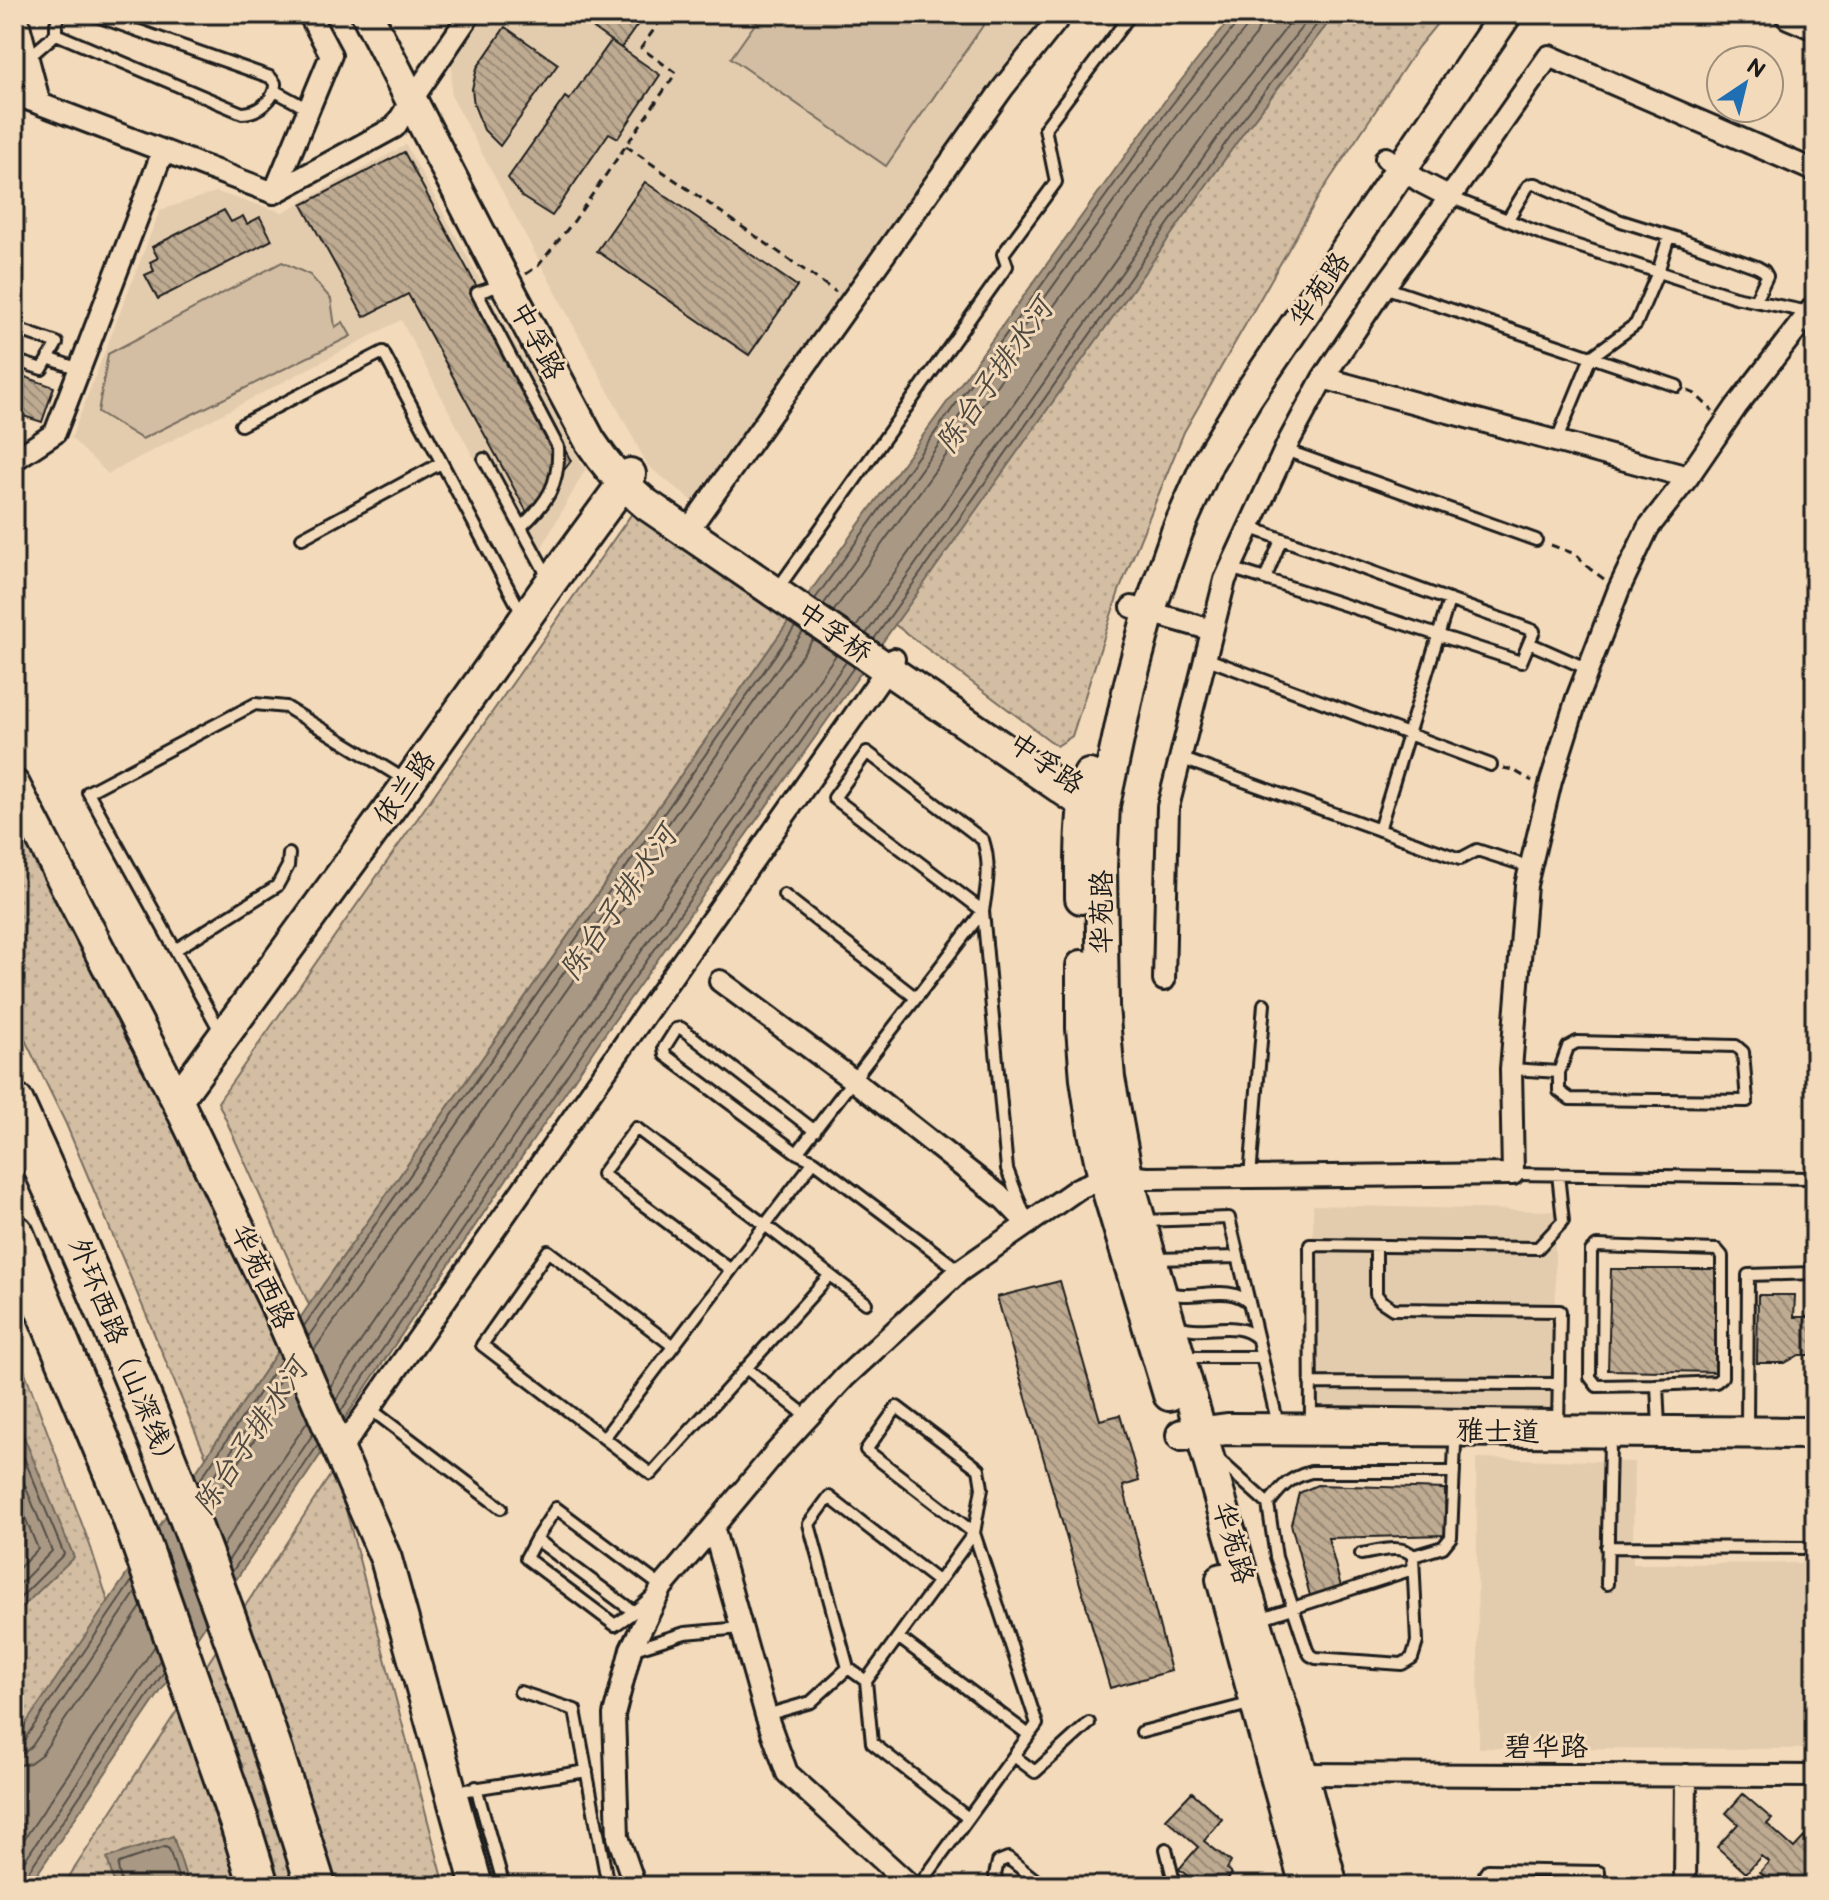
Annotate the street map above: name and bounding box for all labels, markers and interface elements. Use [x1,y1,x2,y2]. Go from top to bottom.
north arrow [1705,44,1785,124]
text: N [1741,53,1770,85]
street label: 华苑路 [1283,246,1357,334]
water label: 陈台子排水河 [929,288,1064,460]
street label: 中孚路 [503,296,571,386]
street label: 中孚桥 [790,595,878,671]
street label: 中孚路 [1002,726,1090,802]
street label: 依兰路 [367,744,443,832]
water label: 陈台子排水河 [553,815,688,987]
street label: 华苑路 [1086,870,1119,954]
street label: 华苑西路 [223,1219,301,1335]
street label: 外环西路（山深线） [61,1233,187,1479]
water label: 陈台子排水河 [186,1348,319,1522]
street label: 雅士道 [1456,1415,1540,1449]
street label: 华苑路 [1206,1498,1260,1588]
street label: 碧华路 [1504,1731,1588,1764]

